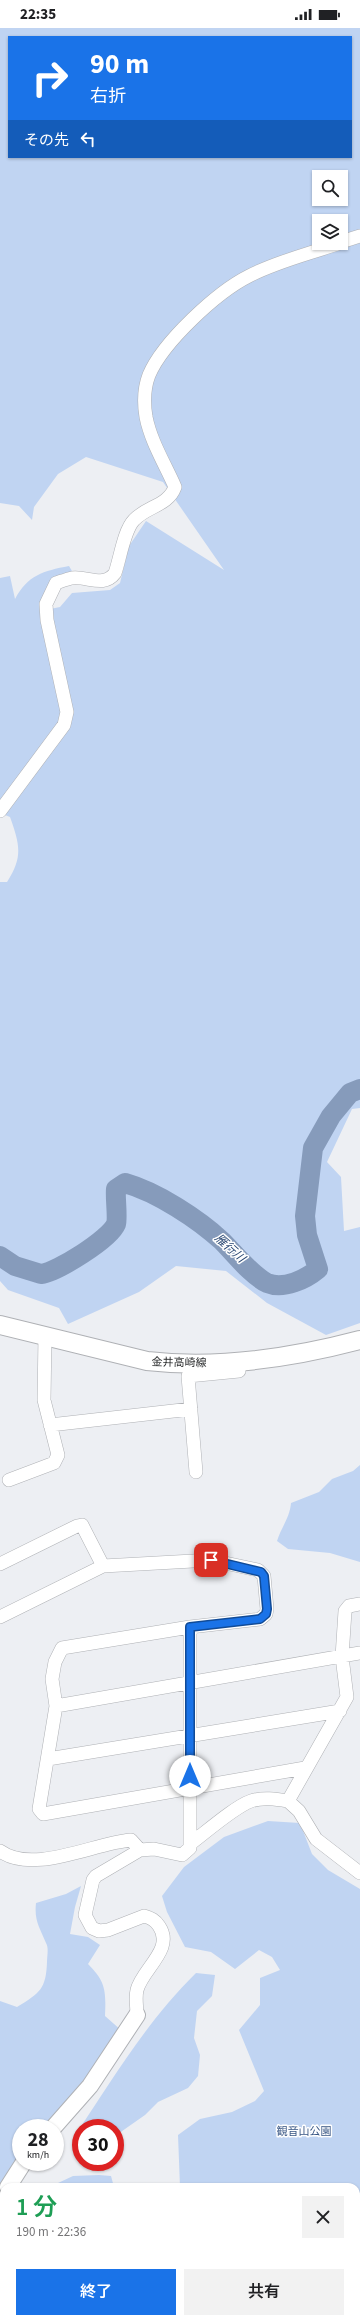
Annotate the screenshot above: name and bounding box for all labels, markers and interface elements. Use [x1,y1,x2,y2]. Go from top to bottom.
text: 22:35 [20,4,56,25]
text: 90 m [90,44,149,84]
icon: right [24,52,76,104]
text: 右折 [90,84,126,109]
icon: left [77,128,99,150]
text: その先 [24,130,69,151]
map controls [312,170,348,250]
button: search [312,170,348,206]
button: layers [312,214,348,250]
water label: 雁行川 [211,1230,250,1268]
street label: 金井高崎線 [151,1355,207,1370]
pin [194,1543,228,1577]
icon: arrive [200,1549,222,1571]
position arrow [169,1755,211,1797]
speed limit sign: 30 [72,2119,124,2171]
park label: 観音山公園 [277,2124,332,2139]
text: 28 [27,2126,49,2154]
text: km/h [27,2148,49,2162]
text: 1 分 [16,2190,57,2225]
button: close [302,2196,344,2238]
text: 190 m · 22:36 [16,2223,86,2241]
button: 終了 [16,2269,176,2315]
button: 共有 [184,2269,344,2315]

